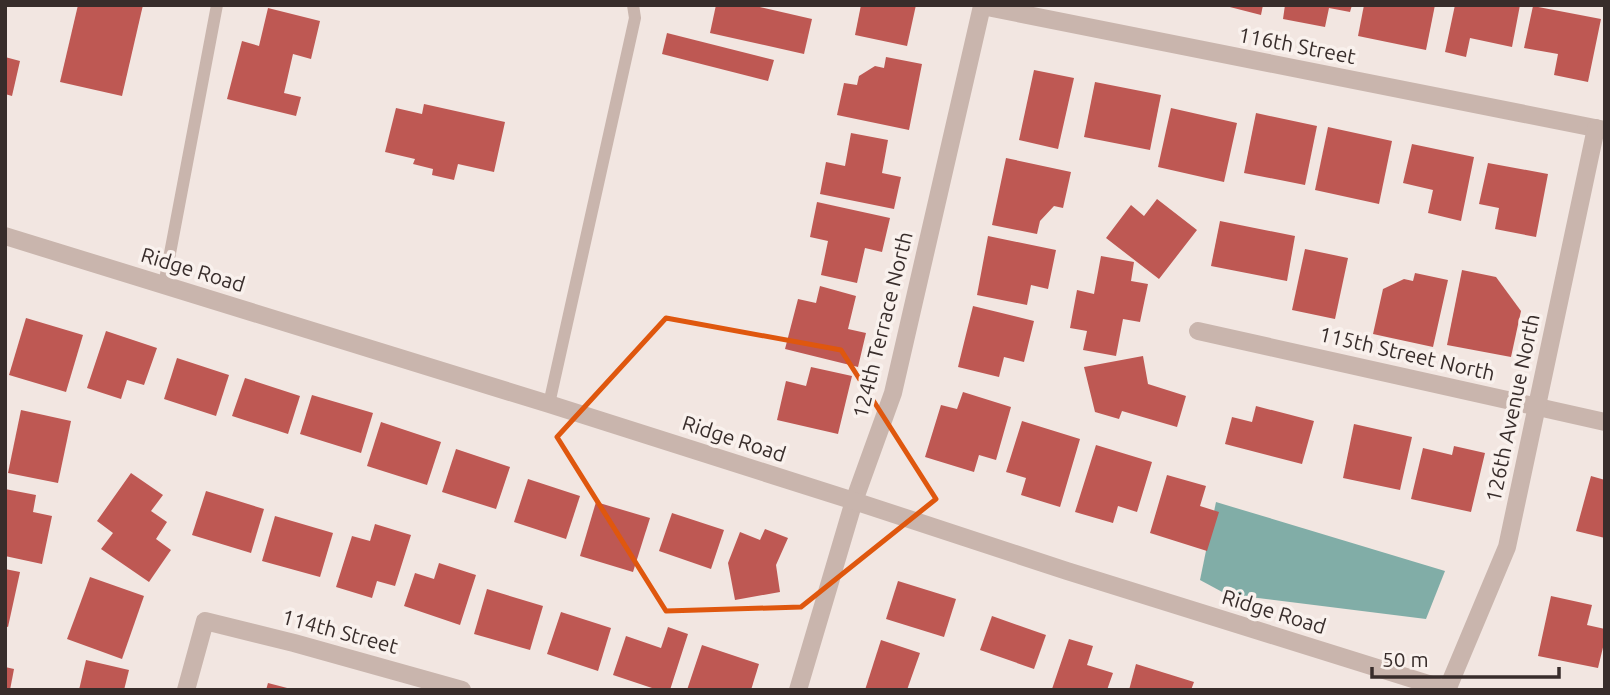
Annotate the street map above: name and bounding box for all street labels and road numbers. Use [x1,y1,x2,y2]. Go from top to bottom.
street label: 116th Street [1236,22,1358,68]
street label: 124th Terrace North [847,229,917,420]
street label: Ridge Road [138,242,248,296]
street label: 126th Avenue North [1480,312,1544,504]
street label: 115th Street North [1317,321,1497,385]
street label: Ridge Road [680,410,789,466]
street label: Ridge Road [1219,584,1329,638]
street label: 114th Street [280,604,401,658]

